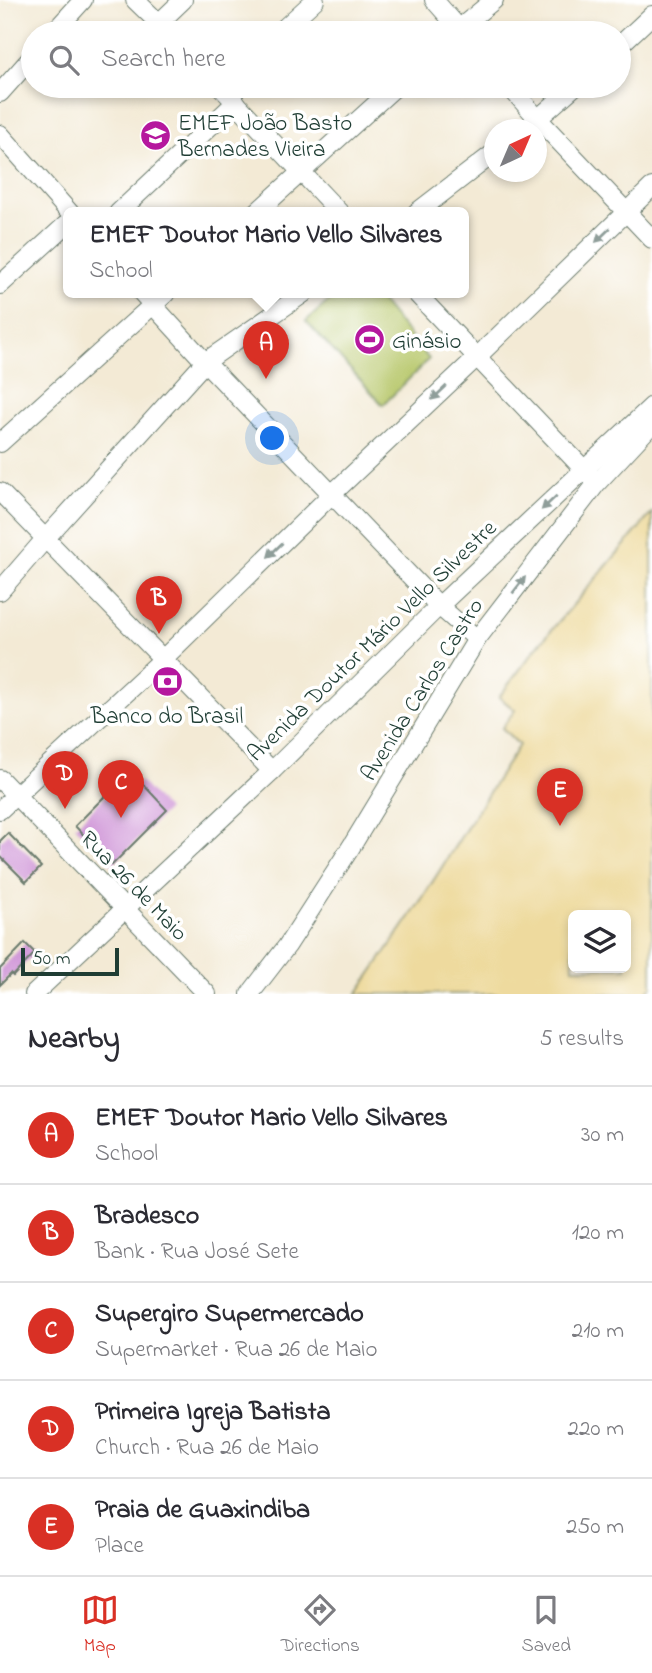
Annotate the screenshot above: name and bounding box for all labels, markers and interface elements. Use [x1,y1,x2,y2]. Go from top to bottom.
search box [21,21,631,98]
icon: search [45,41,83,79]
text: Search here [101,41,226,79]
place label: EMEF João Basto Bernades Vieira [177,108,352,167]
school or university icon: EMEF João Basto Bernades Vieira [138,118,172,152]
north arrow [484,119,547,182]
popup [63,207,469,298]
text: EMEF Doutor Mario Vello Silvares [90,217,442,255]
one-way arrow [595,226,612,242]
text: School [90,255,153,288]
pin: A [243,321,289,379]
sports icon: Ginásio [352,323,386,357]
place label: Ginásio [392,326,461,359]
one-way arrow [431,384,448,400]
your location [255,421,289,455]
one-way arrow [540,495,558,511]
street label: Avenida Doutor Mário Vello Silvestre [241,513,505,770]
one-way arrow [267,541,284,557]
pin: B [136,576,182,634]
one-way arrow [511,576,525,594]
street label: Avenida Carlos Castro [354,593,493,788]
bank icon: Banco do Brasil [150,664,184,698]
place label: Banco do Brasil [90,701,243,734]
pin: D [42,751,88,809]
pin: C [98,760,144,818]
pin: E [537,768,583,826]
street label: Rua 26 de Maio [72,824,195,950]
map controls [568,910,631,973]
button: layers [568,910,631,973]
scale bar [21,945,119,977]
text: 50 m [32,946,71,973]
text: Nearby [28,1018,120,1062]
text: 5 results [540,1023,624,1056]
text: EMEF Doutor Mario Vello Silvares [95,1100,448,1138]
text: A [44,1119,58,1152]
text: 30 m [581,1119,624,1152]
text: School [95,1138,158,1171]
text: Bradesco [95,1198,199,1236]
text: B [43,1217,59,1250]
text: 120 m [572,1217,624,1250]
text: Bank · Rua José Sete [95,1236,299,1269]
text: Supergiro Supermercado [95,1296,364,1334]
text: C [45,1315,57,1348]
text: 210 m [572,1315,624,1348]
text: Supermarket · Rua 26 de Maio [95,1334,377,1367]
text: Primeira Igreja Batista [95,1394,331,1432]
text: D [43,1413,59,1446]
text: 220 m [568,1413,624,1446]
text: Church · Rua 26 de Maio [95,1432,319,1465]
text: Praia de Guaxindiba [95,1492,310,1530]
text: E [44,1511,58,1544]
text: 250 m [566,1511,624,1544]
text: Place [95,1530,144,1563]
tab: Map [81,1591,119,1660]
tab: Directions [281,1591,360,1660]
tab: Saved [522,1591,571,1660]

